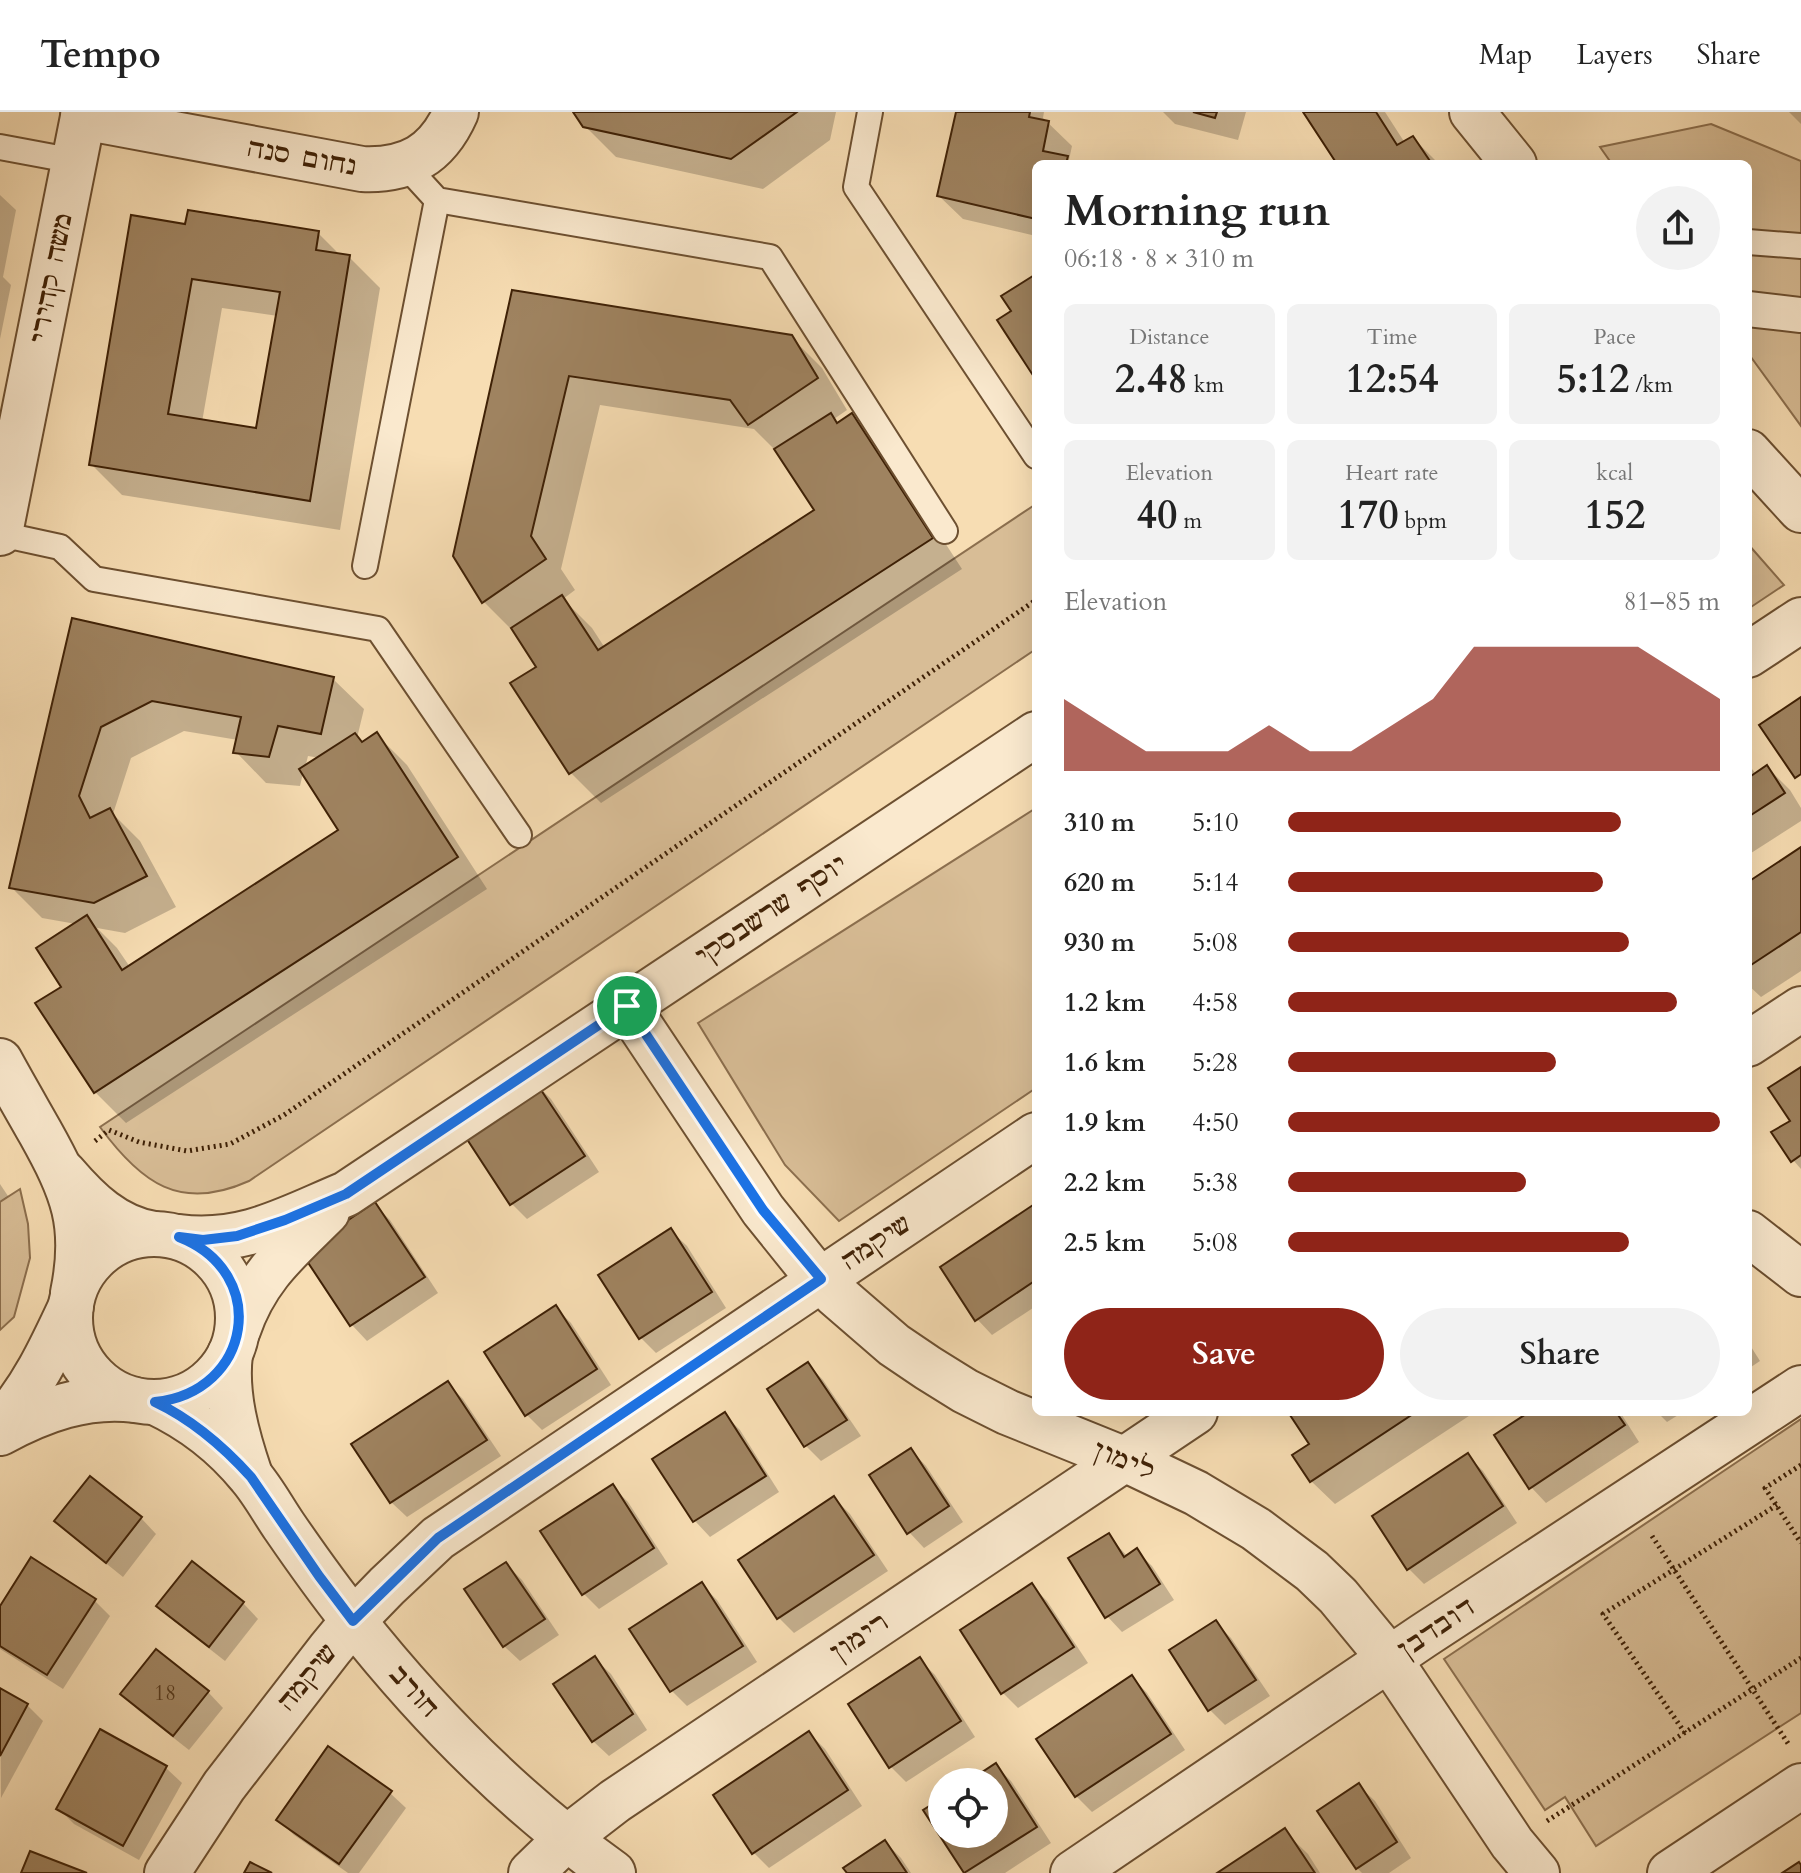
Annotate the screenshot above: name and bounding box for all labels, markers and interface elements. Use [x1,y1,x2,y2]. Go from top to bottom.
text: Tempo [40,29,161,81]
text: Map [1479,36,1532,74]
text: Layers [1576,36,1653,74]
text: Share [1697,36,1761,74]
street label: נחום סנה [245,130,359,184]
text: Morning run [1064,181,1330,241]
button: share [1636,186,1720,270]
street label: משה קהירי [21,210,81,346]
text: 06:18 · 8 × 310 m [1064,241,1254,276]
text: Distance [1129,322,1210,352]
text: Time [1367,322,1417,352]
text: Pace [1593,322,1636,352]
text: 2.48 [1115,352,1188,407]
text: 12:54 [1345,352,1439,407]
text: 5:12 [1556,352,1629,407]
text: km [1188,370,1224,400]
text: /km [1629,370,1673,400]
text: Elevation [1126,458,1213,488]
text: Heart rate [1345,458,1439,488]
text: kcal [1596,458,1633,488]
text: 40 [1137,488,1178,543]
text: 170 [1337,488,1399,543]
text: 152 [1584,488,1645,543]
text: m [1178,506,1202,536]
text: bpm [1399,506,1447,536]
text: Elevation [1064,584,1167,619]
text: 81–85 m [1623,584,1720,619]
text: 310 m [1064,805,1135,840]
text: 5:10 [1192,805,1239,840]
street label: יוסף שרשבסקי [688,846,854,974]
text: 620 m [1064,865,1135,900]
text: 5:14 [1192,865,1239,900]
text: 930 m [1064,925,1135,960]
text: 5:08 [1192,925,1239,960]
pin [593,972,661,1040]
icon: arrive [605,984,649,1028]
text: 1.2 km [1064,985,1145,1020]
text: 4:58 [1192,985,1239,1020]
text: 1.6 km [1064,1045,1145,1080]
text: 5:28 [1192,1045,1239,1080]
text: 1.9 km [1064,1105,1145,1140]
text: 4:50 [1192,1105,1239,1140]
text: 2.2 km [1064,1165,1145,1200]
text: 5:38 [1192,1165,1239,1200]
street label: שיקמה [835,1206,917,1278]
text: 2.5 km [1064,1225,1145,1260]
text: 5:08 [1192,1225,1239,1260]
button: Save [1064,1308,1384,1400]
button: Share [1400,1308,1720,1400]
street label: לימון [1088,1432,1160,1488]
street label: דובדבן [1390,1589,1482,1667]
street label: רימון [823,1605,895,1669]
street label: שיקמה [269,1636,345,1718]
street label: חורב [381,1657,447,1725]
house number: 18 [154,1678,176,1708]
map controls [928,1768,1008,1848]
button: locate [928,1768,1008,1848]

